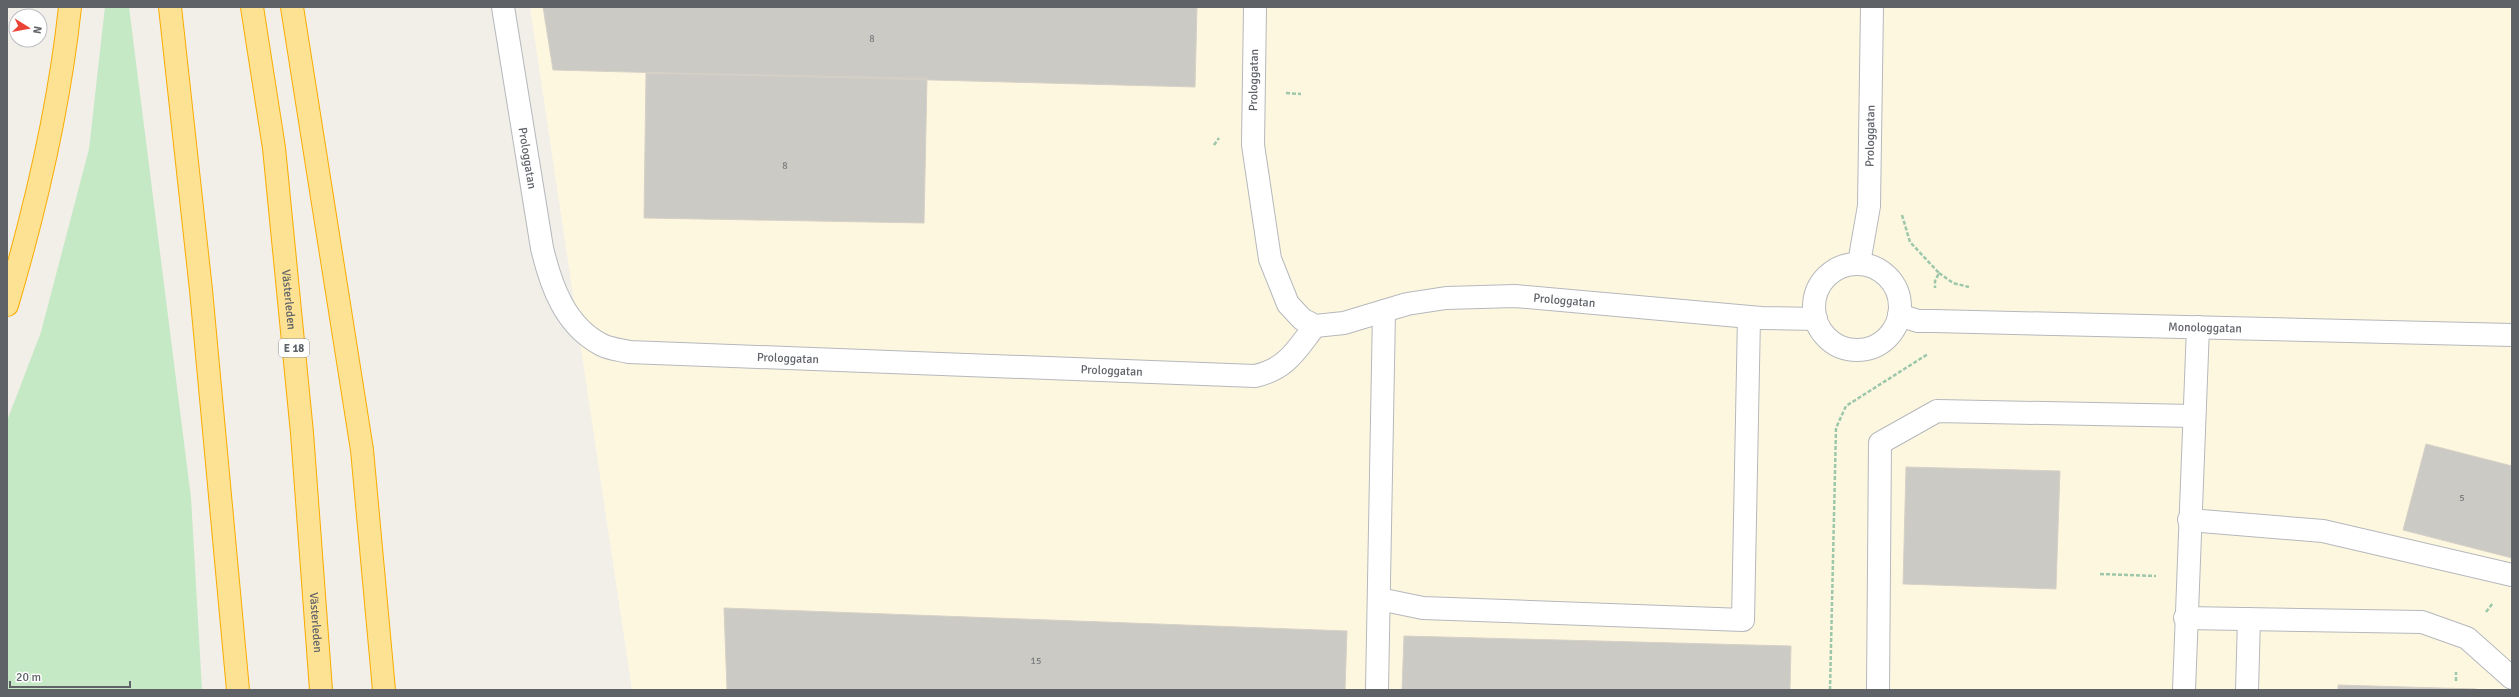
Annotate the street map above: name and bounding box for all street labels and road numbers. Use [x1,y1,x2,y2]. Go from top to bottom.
street label: Prologgatan [1246,49,1262,111]
street label: Prologgatan [1862,105,1878,167]
street label: Prologgatan [515,126,540,190]
street label: Västerleden [278,269,299,330]
street label: Prologgatan [1533,290,1596,311]
street label: Monologgatan [2168,319,2242,336]
road number: E 18 [279,339,309,357]
street label: Prologgatan [757,349,819,367]
street label: Prologgatan [1080,362,1143,379]
street label: Västerleden [306,592,326,653]

